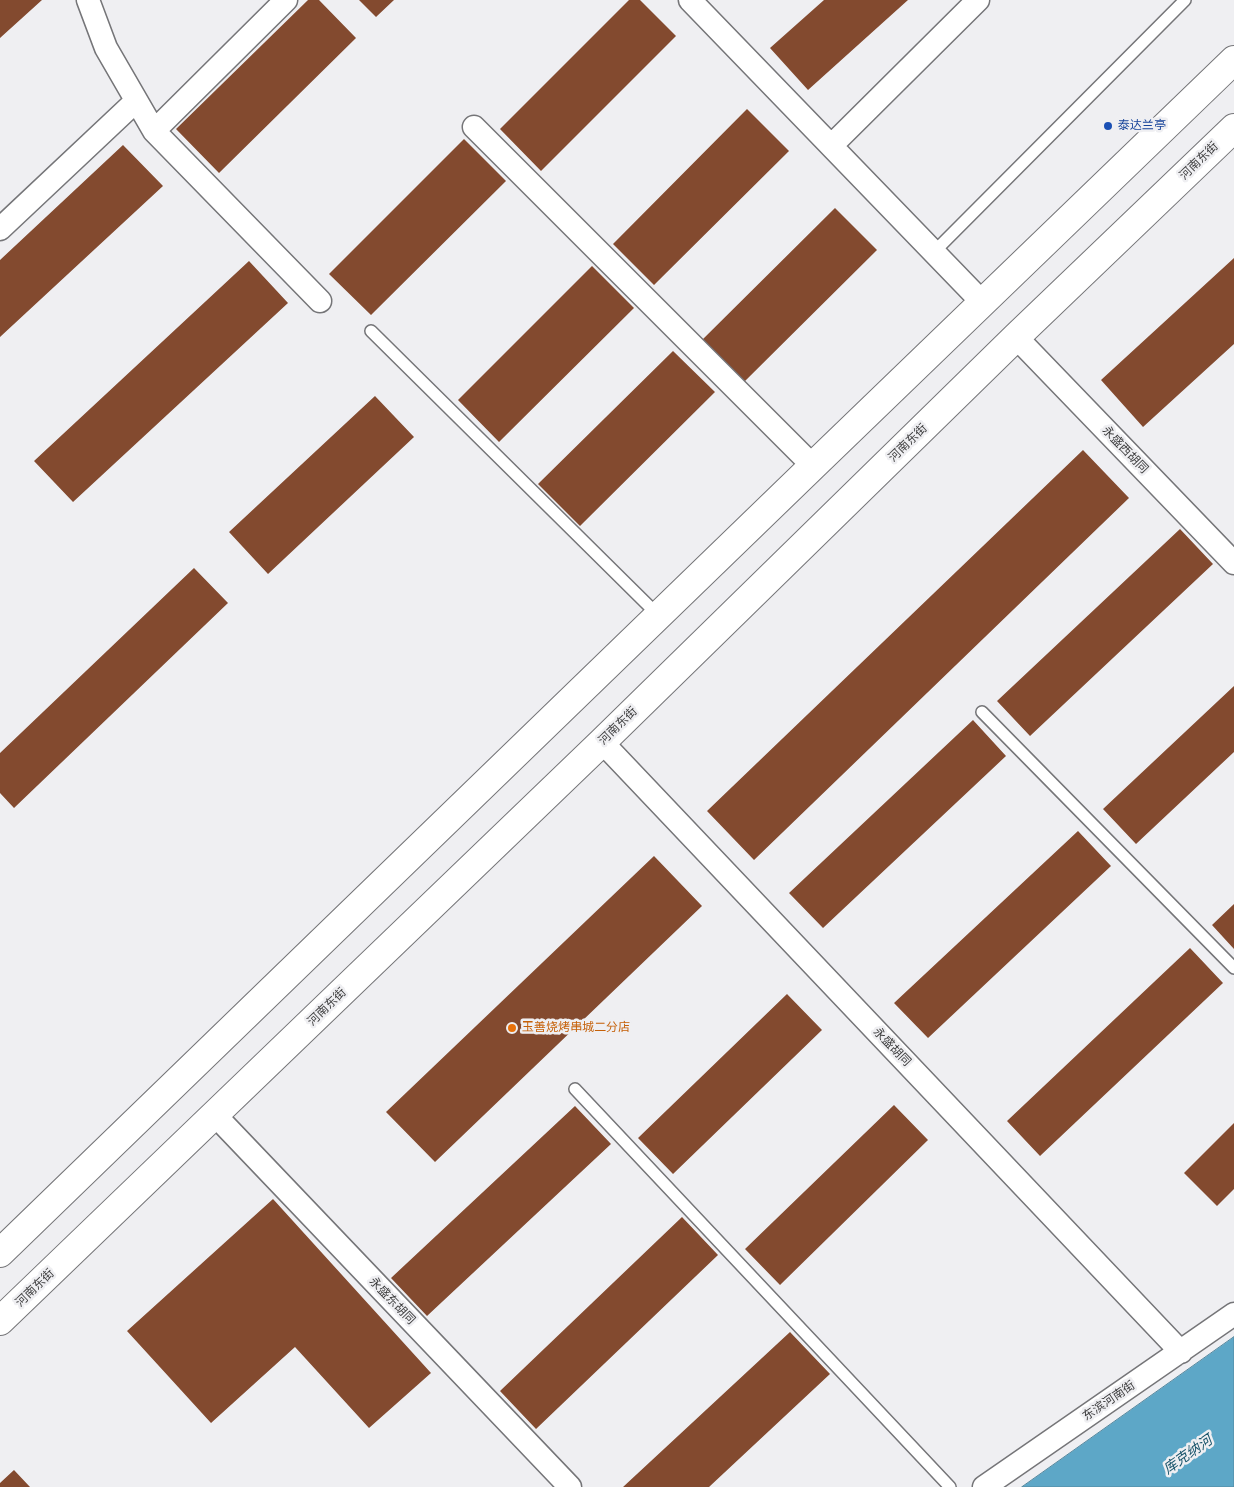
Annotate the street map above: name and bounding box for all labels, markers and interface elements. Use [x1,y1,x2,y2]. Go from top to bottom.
place label: 泰达兰亭 [1118,119,1166,133]
marker: 泰达兰亭 [1102,120,1114,132]
street label: 河南东街 [1177,139,1221,183]
street label: 河南东街 [886,421,930,465]
street label: 永盛西胡同 [1099,423,1151,477]
street label: 河南东街 [596,704,640,748]
street label: 河南东街 [305,985,349,1029]
place label: 玉善烧烤串城二分店 [522,1021,630,1035]
marker: 玉善烧烤串城二分店 [506,1022,518,1034]
street label: 永盛胡同 [870,1025,914,1069]
street label: 河南东街 [13,1266,57,1310]
street label: 永盛东胡同 [366,1274,418,1328]
street label: 东滨河南街 [1080,1378,1138,1424]
water label: 库克纳河 [1160,1432,1216,1478]

